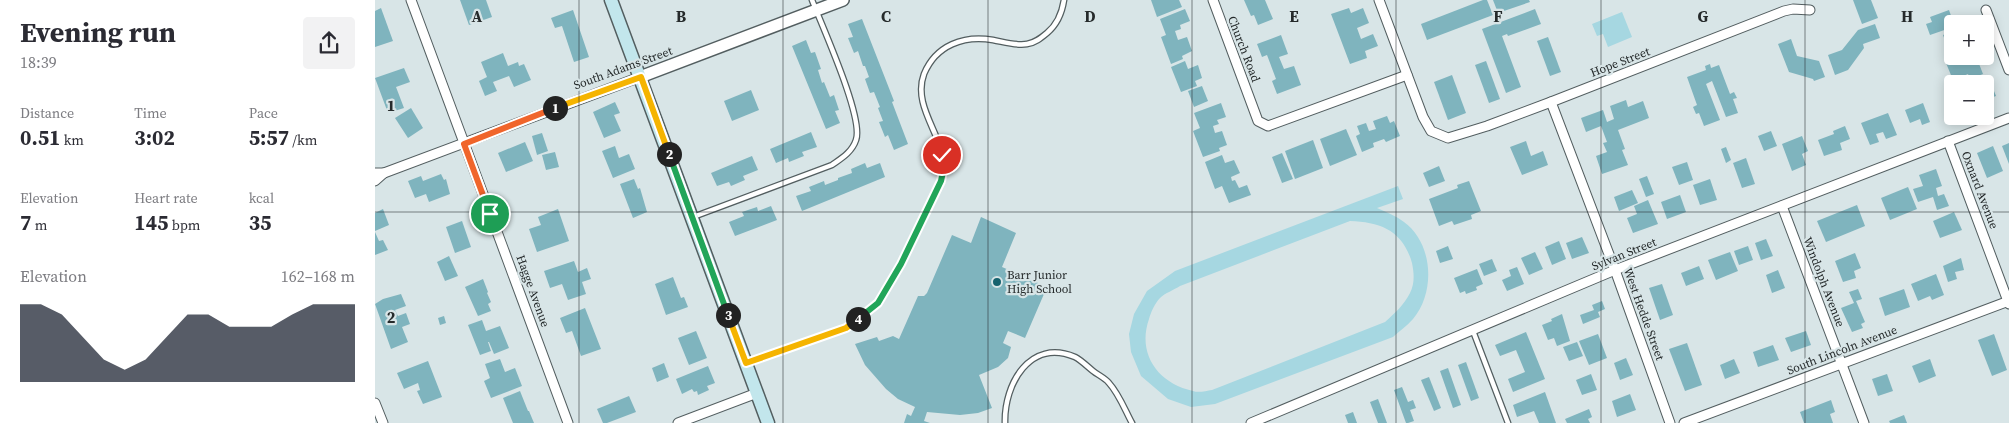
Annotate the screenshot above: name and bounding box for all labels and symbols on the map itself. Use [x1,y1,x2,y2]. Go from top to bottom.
text: A [472,5,483,27]
text: B [676,5,687,27]
text: C [881,5,891,27]
text: D [1084,5,1096,27]
text: E [1289,5,1299,27]
text: F [1493,5,1503,27]
text: G [1698,5,1709,27]
text: H [1901,5,1913,27]
street label: Church Road [1224,14,1264,85]
street label: South Adams Street [571,43,675,93]
street label: Hope Street [1588,43,1652,81]
text: 1 [387,94,395,116]
pin: 1 [543,96,567,120]
pin [921,134,963,176]
pin: 2 [657,142,681,166]
street label: Oxnard Avenue [1958,149,2002,231]
pin [469,193,511,235]
street label: Sylvan Street [1589,234,1659,274]
street label: Windolph Avenue [1800,235,1848,329]
street label: Hagge Avenue [513,253,553,329]
street label: West Hedde Street [1620,265,1668,363]
place label: Barr Junior High School [1007,267,1072,297]
marker: Barr Junior High School [991,276,1003,288]
pin: 3 [715,302,741,328]
text: 2 [387,306,396,328]
pin: 4 [845,306,871,332]
street label: South Lincoln Avenue [1785,322,1899,378]

